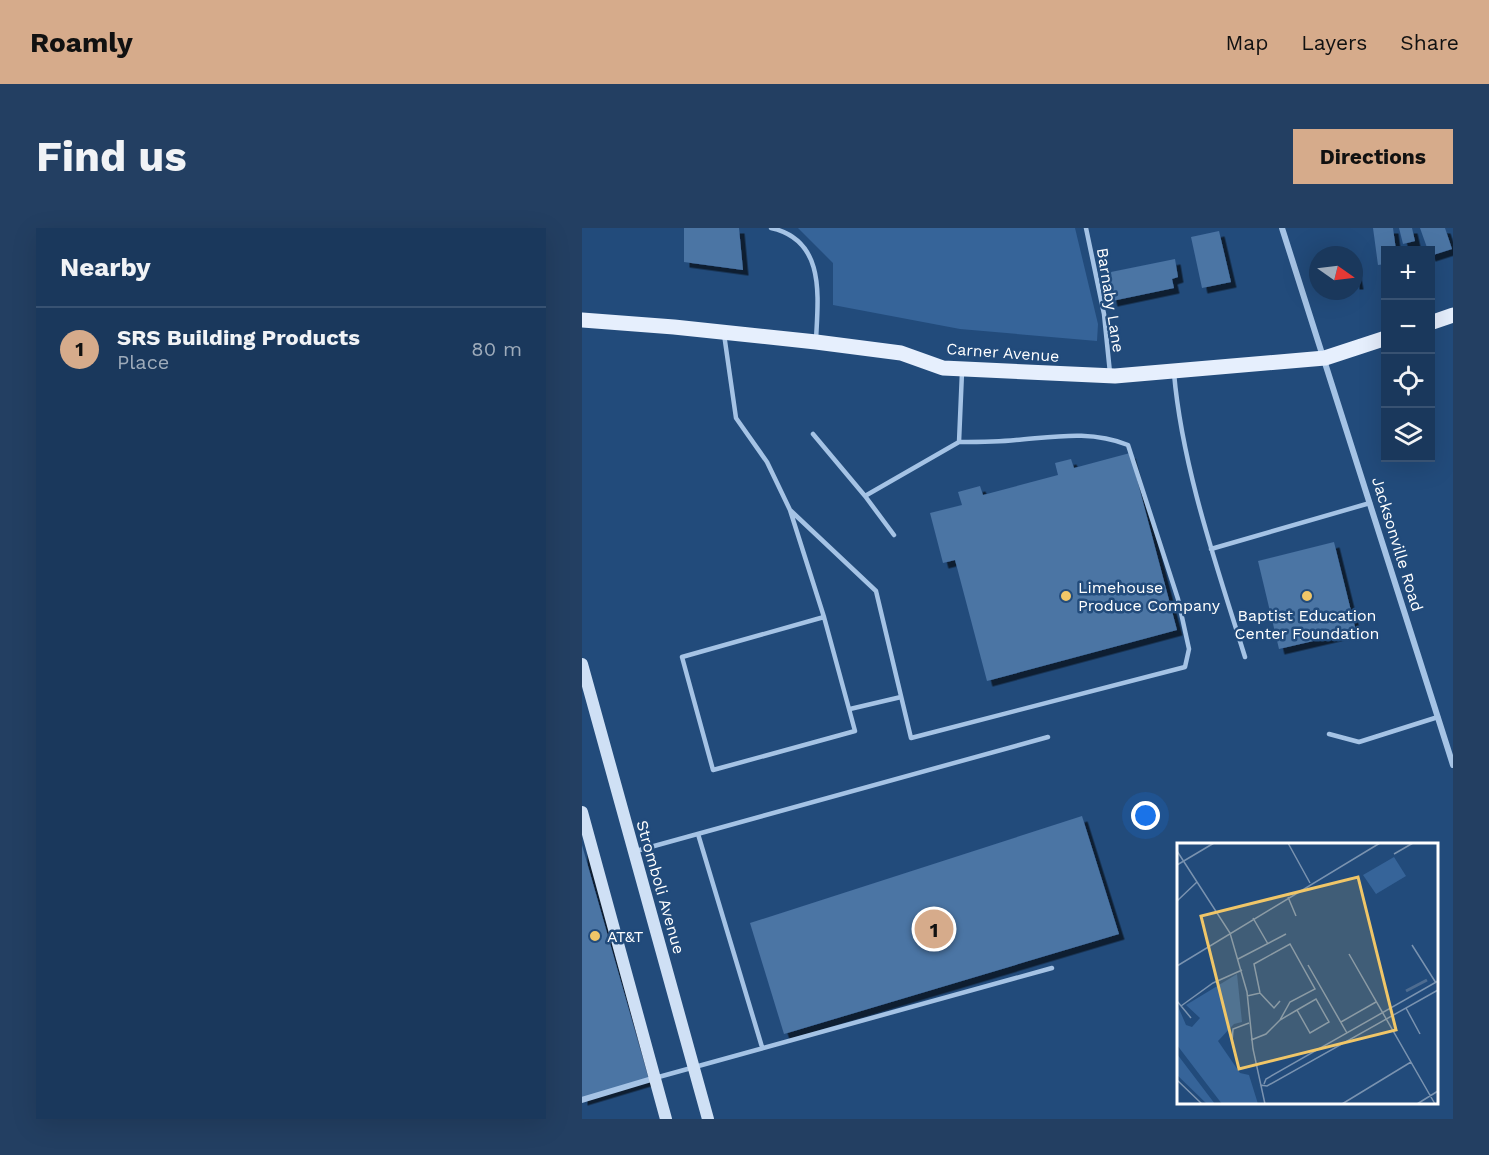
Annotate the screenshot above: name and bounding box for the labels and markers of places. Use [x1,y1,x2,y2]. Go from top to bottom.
place label: Limehouse Produce Company [1078,578,1221,615]
marker: Limehouse Produce Company [1059,589,1073,603]
marker: Baptist Education Center Foundation [1300,589,1314,603]
place label: Baptist Education Center Foundation [1234,606,1380,643]
pin: 1 [914,906,954,952]
place label: AT&T [607,927,644,946]
marker: AT&T [588,929,602,943]

